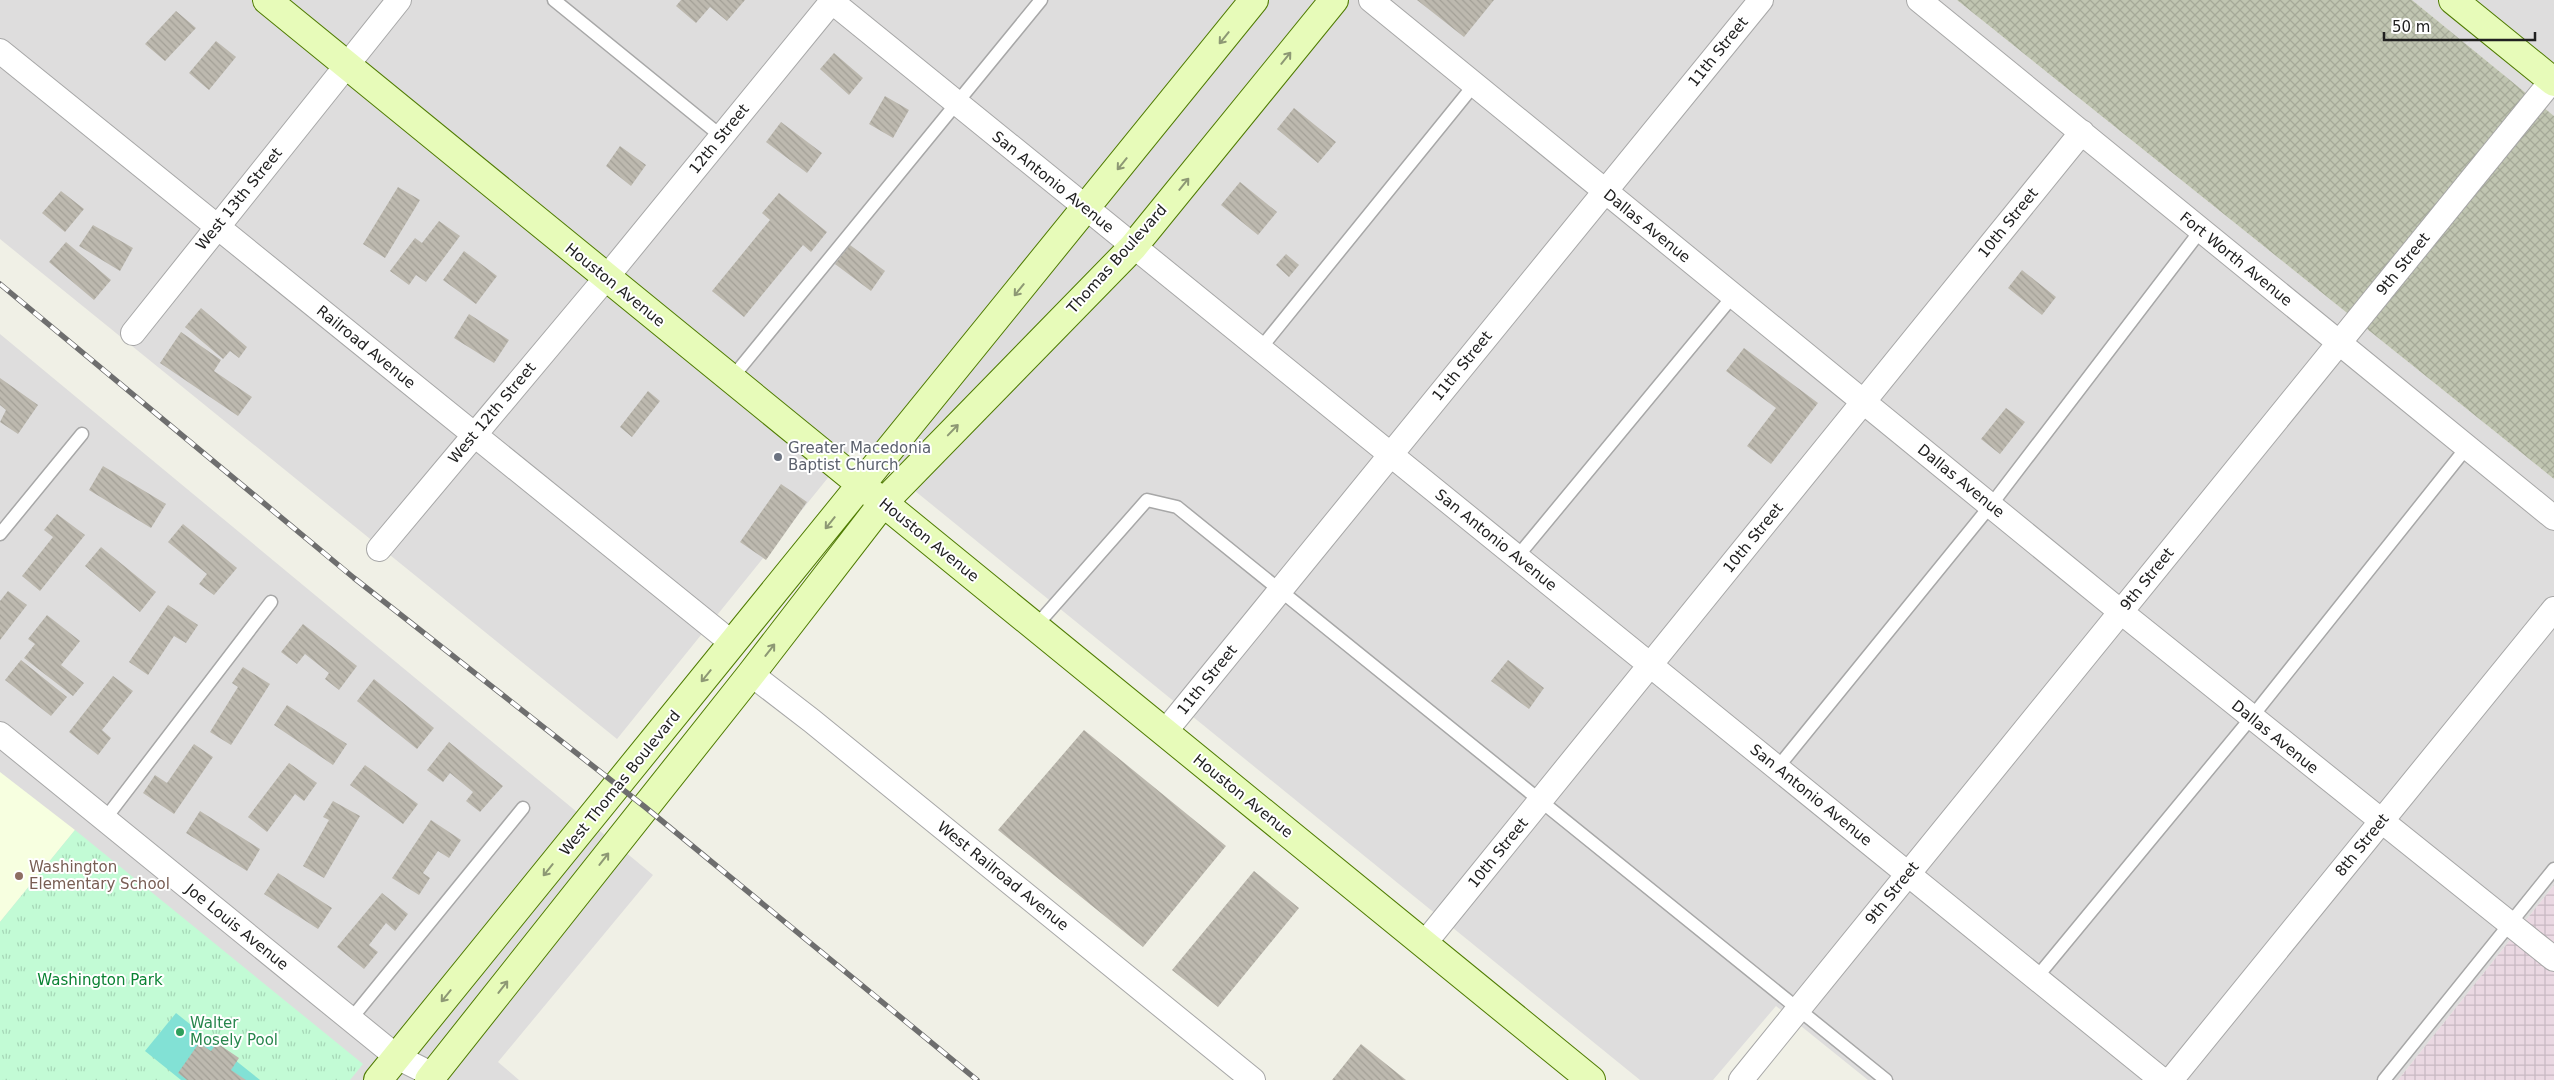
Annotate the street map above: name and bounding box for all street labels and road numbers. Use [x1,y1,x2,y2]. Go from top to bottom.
street label: 11th Street [1684,13,1752,91]
street label: 12th Street [685,100,753,178]
street label: San Antonio Avenue [989,127,1117,237]
street label: West 13th Street [192,144,286,254]
street label: 10th Street [1974,184,2042,262]
street label: Dallas Avenue [1600,185,1694,267]
street label: Thomas Boulevard [1063,201,1171,318]
street label: Fort Worth Avenue [2176,208,2296,310]
street label: 9th Street [2372,229,2434,299]
street label: Houston Avenue [562,239,668,331]
street label: Railroad Avenue [313,302,419,392]
street label: 11th Street [1428,327,1496,405]
street label: West 12th Street [444,359,540,467]
street label: Dallas Avenue [1914,440,2008,522]
street label: San Antonio Avenue [1432,485,1560,595]
street label: Houston Avenue [876,494,982,586]
street label: 10th Street [1719,499,1787,577]
street label: 9th Street [2116,544,2178,614]
street label: 11th Street [1173,641,1241,719]
street label: Dallas Avenue [2228,696,2322,778]
street label: West Thomas Boulevard [556,707,684,859]
street label: San Antonio Avenue [1747,740,1875,850]
street label: Houston Avenue [1190,750,1296,842]
street label: 8th Street [2331,810,2393,880]
street label: 10th Street [1464,814,1532,892]
street label: West Railroad Avenue [934,818,1072,934]
street label: 9th Street [1861,858,1923,928]
street label: Joe Louis Avenue [181,879,292,974]

